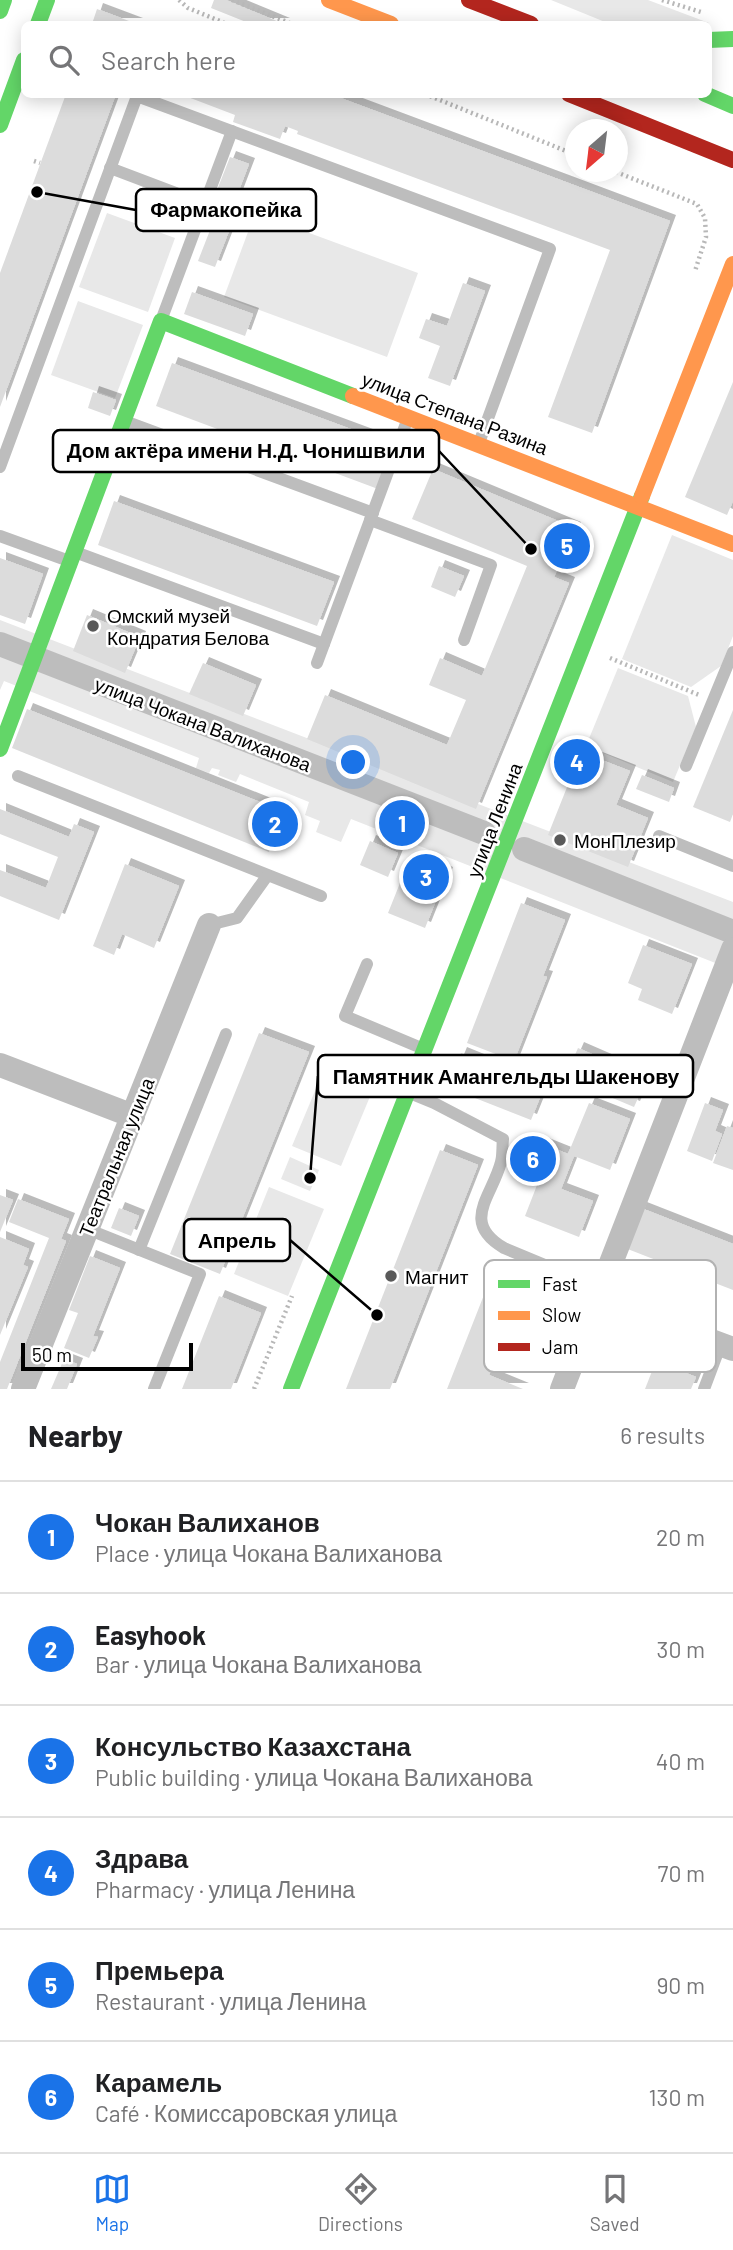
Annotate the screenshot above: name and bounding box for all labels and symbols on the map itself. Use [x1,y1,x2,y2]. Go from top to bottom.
north arrow [565,119,628,182]
callout: Фармакопейка [136,189,316,231]
text: Фармакопейка [150,196,302,221]
street label: улица Степана Разина [359,367,552,459]
callout: Дом актёра имени Н.Д. Чонишвили [53,430,439,472]
text: Дом актёра имени Н.Д. Чонишвили [67,437,425,462]
pin: 5 [544,520,590,572]
place label: Омский музей Кондратия Белова [107,604,269,649]
marker: Омский музей Кондратия Белова [85,618,101,634]
street label: улица Чокана Валиханова [92,672,315,776]
pin: 4 [554,736,600,788]
your location [336,745,370,779]
street label: улица Ленина [462,759,527,881]
pin: 1 [379,797,425,849]
pin: 2 [252,798,298,850]
place label: МонПлезир [574,829,676,852]
marker: МонПлезир [552,832,568,848]
pin: 3 [403,851,449,903]
callout: Памятник Амангельды Шакенову [318,1055,693,1097]
text: Памятник Амангельды Шакенову [333,1063,680,1088]
street label: Театральная улица [74,1074,159,1240]
pin: 6 [510,1133,556,1185]
callout: Апрель [184,1219,290,1261]
text: Апрель [198,1227,276,1252]
legend [484,1260,716,1372]
place label: Магнит [405,1265,469,1288]
marker: Магнит [383,1268,399,1284]
text: Fast [542,1272,578,1295]
text: Slow [542,1303,581,1326]
text: Jam [542,1335,578,1358]
scale bar [21,1340,192,1372]

